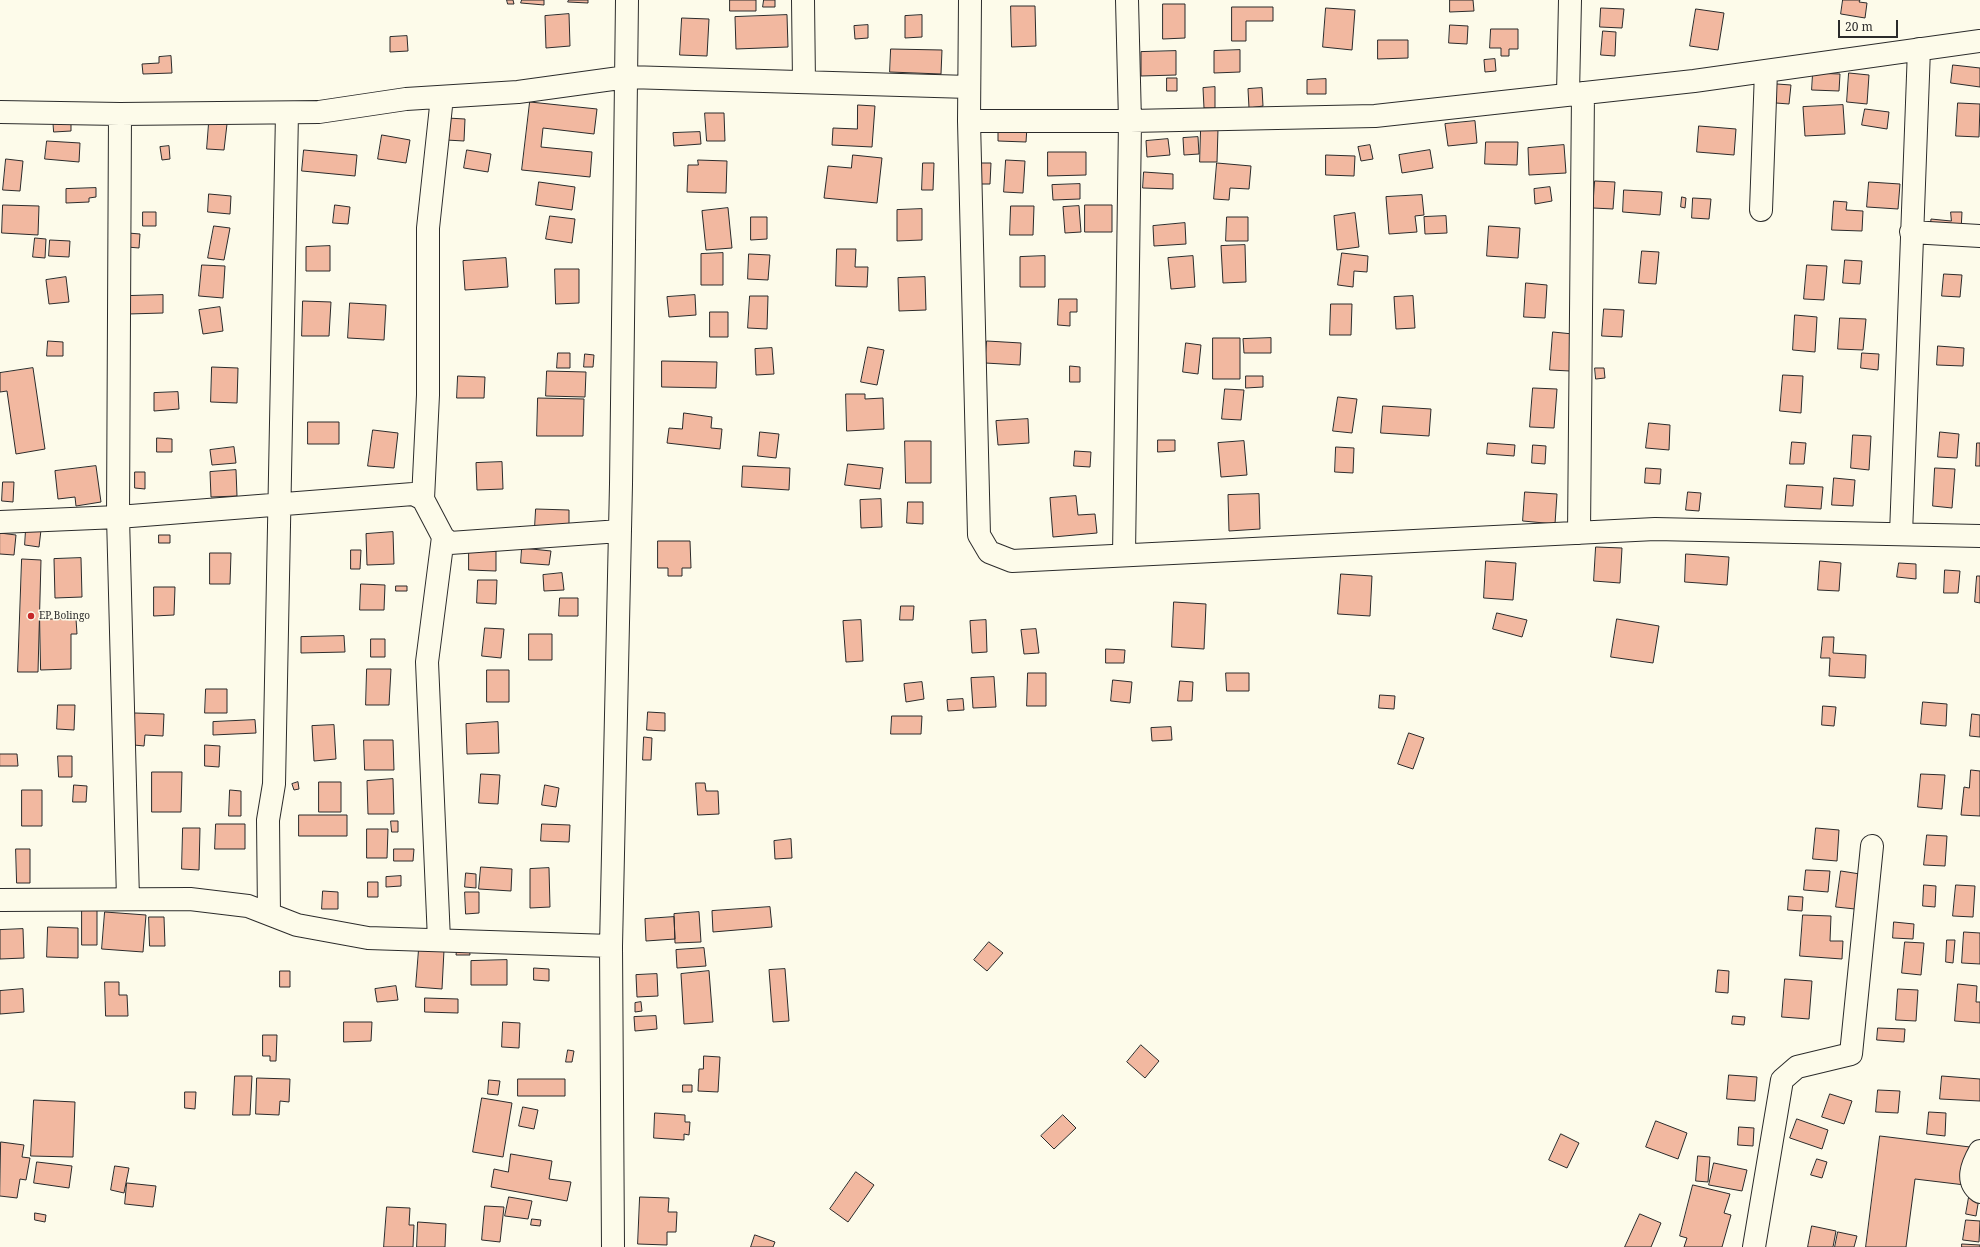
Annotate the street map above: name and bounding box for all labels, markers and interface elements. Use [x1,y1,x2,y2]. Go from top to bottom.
scale bar [1840,12,1900,38]
text: 20 m [1845,18,1873,35]
place label: EP Bolingo [39,610,90,622]
marker: EP Bolingo [26,611,36,621]

